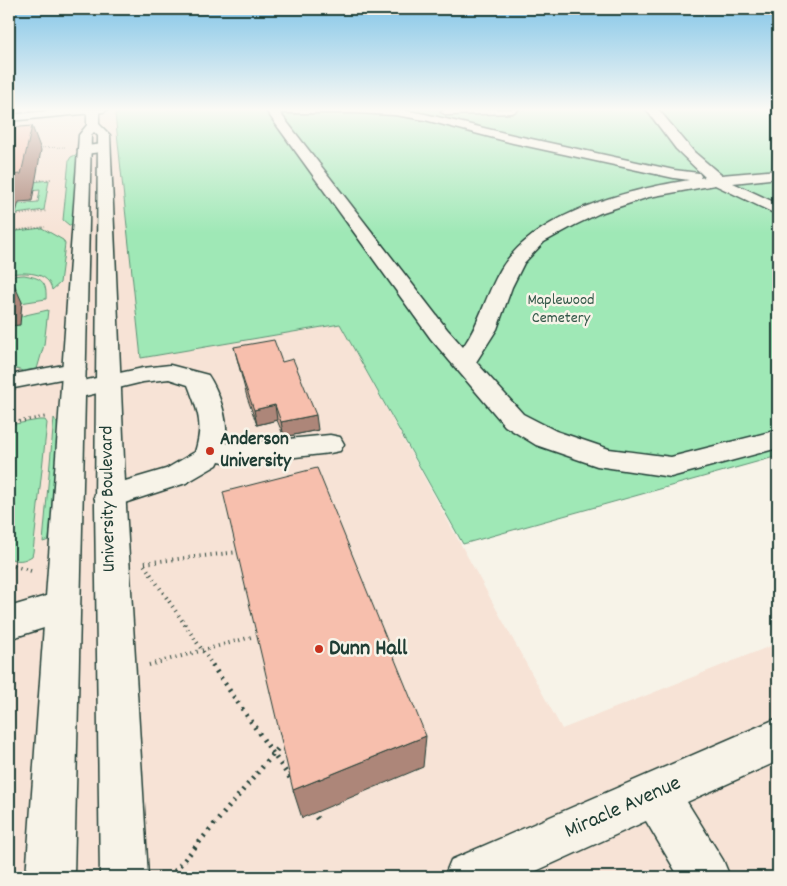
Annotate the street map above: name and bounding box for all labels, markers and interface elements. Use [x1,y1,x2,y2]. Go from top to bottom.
park label: Maplewood Cemetery [527,289,595,330]
street label: University Boulevard [94,425,124,573]
place label: Anderson University [220,427,292,476]
marker: Anderson University [204,445,216,457]
place label: Dunn Hall [329,634,408,665]
marker: Dunn Hall [313,643,325,655]
street label: Miracle Avenue [560,769,686,847]

